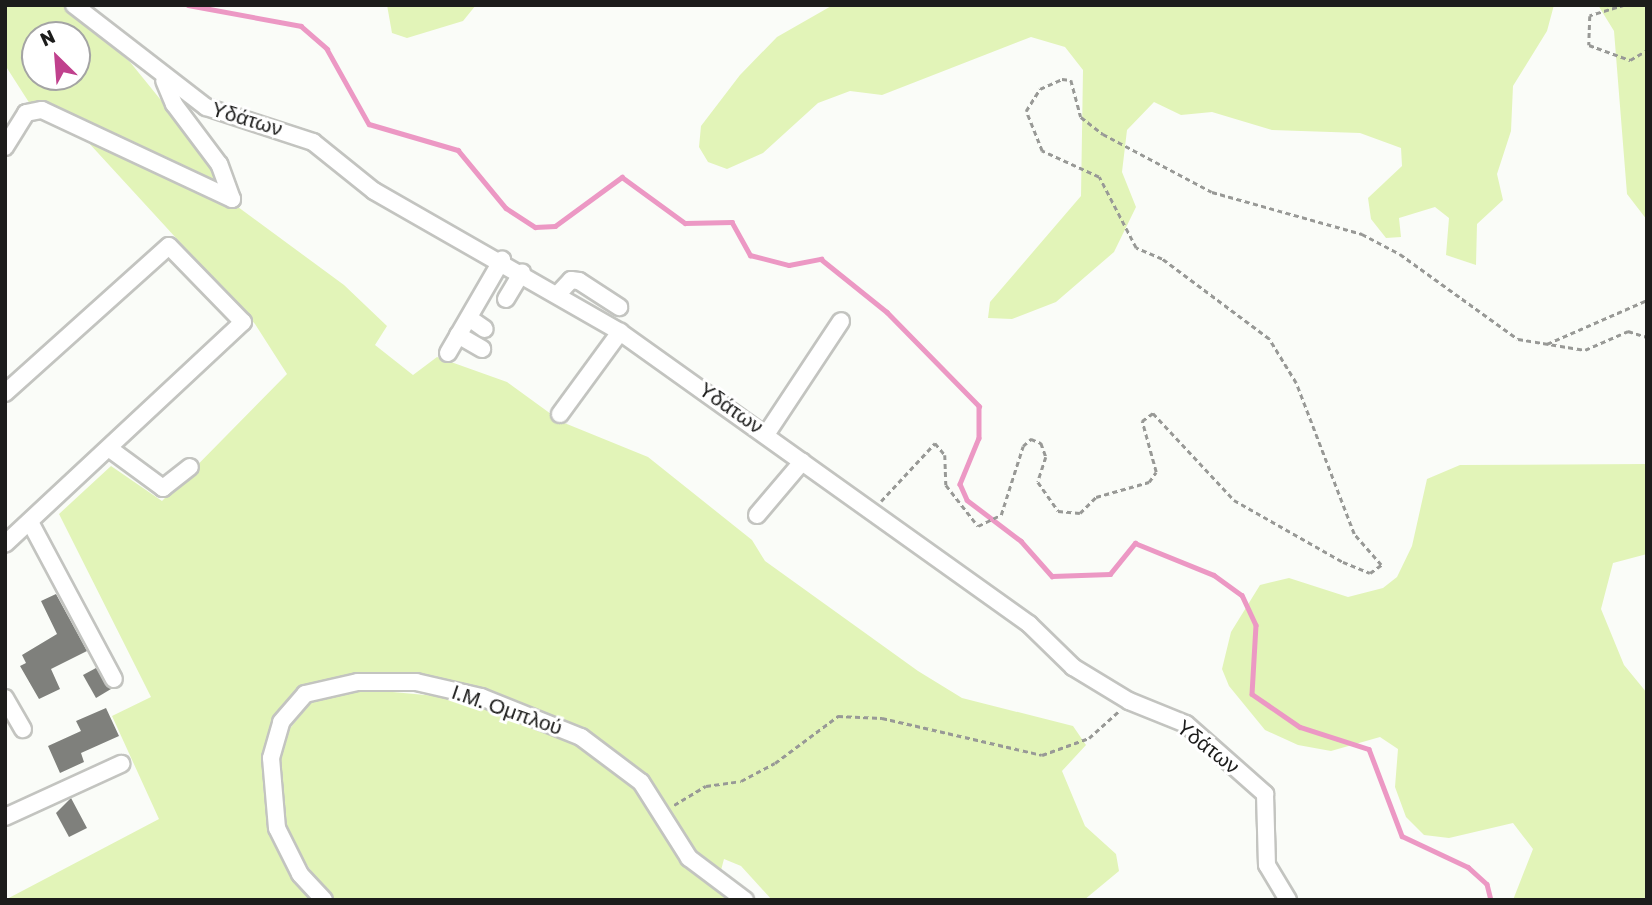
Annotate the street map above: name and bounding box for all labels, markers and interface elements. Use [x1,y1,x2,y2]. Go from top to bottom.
north arrow [21,21,91,91]
text: N [37,25,59,52]
street label: Υδάτων [209,96,285,142]
street label: Υδάτων [694,377,768,439]
street label: Ι.Μ. Ομπλού [448,679,566,741]
street label: Υδάτων [1172,715,1244,779]

